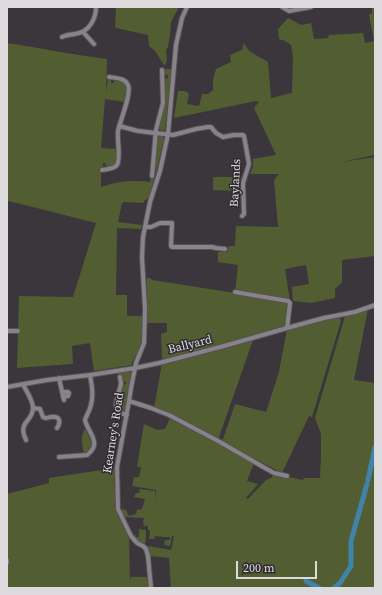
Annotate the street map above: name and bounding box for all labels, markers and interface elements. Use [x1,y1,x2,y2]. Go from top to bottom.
street label: Baylands [228,159,244,207]
street label: Ballyard [167,333,213,357]
street label: Kearney's Road [101,392,127,474]
scale bar [238,553,319,579]
text: 200 m [243,560,275,576]

